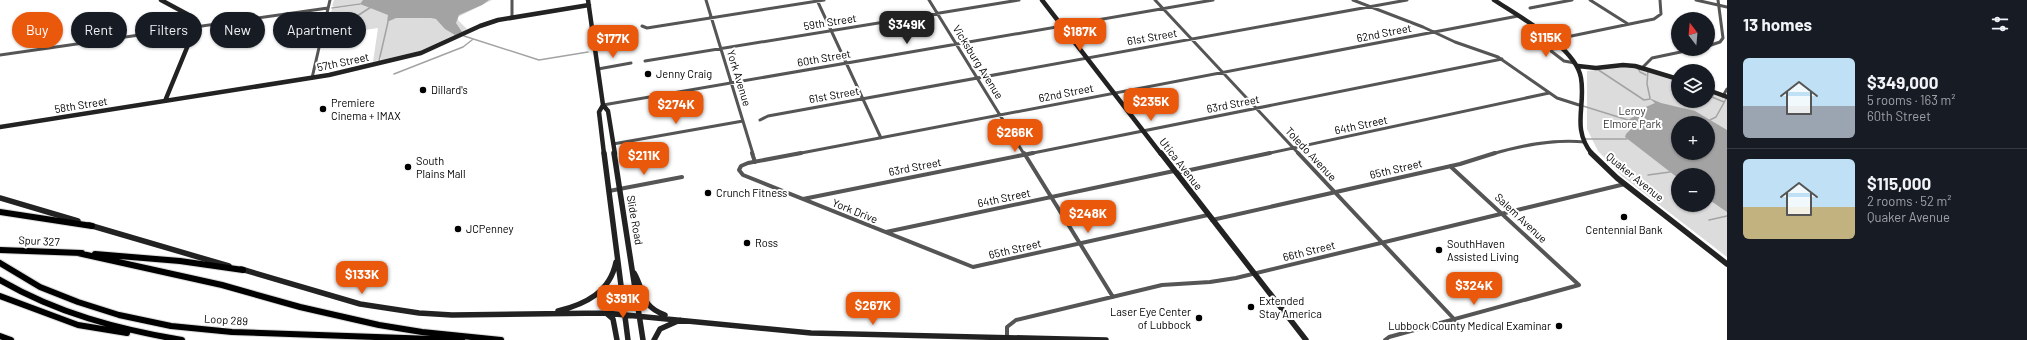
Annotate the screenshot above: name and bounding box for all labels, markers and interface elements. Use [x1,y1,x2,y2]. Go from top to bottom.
street label: 59th Street [802,11,857,32]
pin: $349K [879,11,935,45]
chip: Buy [12,12,63,48]
chip: Rent [71,12,127,48]
chip: Filters [135,12,202,48]
chip: New [210,12,265,48]
chip: Apartment [273,12,366,48]
north arrow [1671,12,1715,56]
map controls [1671,12,1715,212]
icon: filters [1989,13,2011,35]
text: 13 homes [1743,14,1812,34]
text: $349K [888,16,926,32]
pin: $187K [1052,18,1108,52]
street label: 62nd Street [1355,21,1412,44]
street label: Vicksburg Avenue [950,22,1006,101]
text: $187K [1063,23,1097,39]
pin: $115K [1518,24,1574,58]
pin: $177K [585,25,641,59]
street label: 61st Street [1126,26,1178,47]
text: $115K [1530,29,1562,45]
text: $177K [596,30,630,46]
street label: 60th Street [796,46,852,69]
street label: York Avenue [725,48,754,108]
street label: 57th Street [316,50,370,73]
button: layers [1671,64,1715,108]
place label: Jenny Craig [656,67,712,80]
marker: Jenny Craig [643,69,653,79]
text: $349,000 [1867,72,1938,92]
icon: home [1775,74,1823,122]
street label: 62nd Street [1037,81,1094,104]
place label: Dillard's [431,83,468,96]
street label: 61st Street [808,84,860,105]
marker: Dillard's [418,85,428,95]
pin: $235K [1123,88,1179,122]
pin: $274K [648,91,704,125]
street label: 63rd Street [1205,92,1260,115]
text: 5 rooms · 163 m² [1867,92,1956,108]
text: $235K [1133,93,1169,109]
street label: 58th Street [53,94,108,115]
place label: Premiere Cinema + IMAX [331,96,401,122]
text: $274K [657,96,695,112]
marker: Premiere Cinema + IMAX [318,104,328,114]
park label: Leroy Elmore Park [1603,104,1661,130]
text: 60th Street [1867,108,1931,124]
street label: 64th Street [1333,113,1389,136]
button: + [1671,116,1715,160]
pin: $266K [987,119,1043,153]
text: $266K [997,124,1033,140]
street label: Toledo Avenue [1283,124,1340,183]
street label: Utica Avenue [1157,135,1206,192]
pin: $211K [616,142,672,176]
text: $211K [628,147,660,163]
street label: Quaker Avenue [1604,149,1667,204]
place label: South Plains Mall [416,154,465,180]
street label: 63rd Street [887,155,942,178]
street label: 65th Street [1368,156,1423,181]
marker: South Plains Mall [403,162,413,172]
button: − [1671,168,1715,212]
text: $115,000 [1867,173,1931,193]
icon: home [1775,175,1823,223]
place label: Crunch Fitness [716,186,787,199]
street label: 64th Street [976,186,1032,209]
marker: Crunch Fitness [703,188,713,198]
street label: Salem Avenue [1493,190,1550,245]
text: 2 rooms · 52 m² [1867,193,1952,209]
street label: Slide Road [625,194,646,246]
street label: York Drive [831,196,880,226]
pin: $248K [1060,200,1116,234]
text: $248K [1069,205,1107,221]
text: Quaker Avenue [1867,209,1950,225]
marker: Centennial Bank [1619,212,1629,222]
place label: JCPenney [466,222,514,235]
place label: Centennial Bank [1585,223,1663,236]
marker: JCPenney [453,224,463,234]
street label: Spur 327 [18,233,60,248]
place label: Ross [755,236,778,249]
street label: 65th Street [987,236,1042,261]
place label: SouthHaven Assisted Living [1447,237,1519,263]
marker: Ross [742,238,752,248]
street label: 66th Street [1281,238,1336,263]
marker: SouthHaven Assisted Living [1434,245,1444,255]
pin: $133K [334,261,390,295]
text: $133K [345,266,379,282]
pin: $324K [1446,272,1502,306]
text: $324K [1455,277,1493,293]
pin: $391K [595,285,651,319]
text: $391K [606,290,640,306]
pin: $267K [845,292,901,326]
place label: Extended Stay America [1259,294,1322,320]
text: $267K [855,297,891,313]
marker: Extended Stay America [1246,302,1256,312]
place label: Laser Eye Center of Lubbock [1110,305,1191,331]
street label: Loop 289 [204,311,249,328]
marker: Laser Eye Center of Lubbock [1194,313,1204,323]
place label: Lubbock County Medical Examinar [1388,319,1551,332]
marker: Lubbock County Medical Examinar [1554,321,1564,331]

